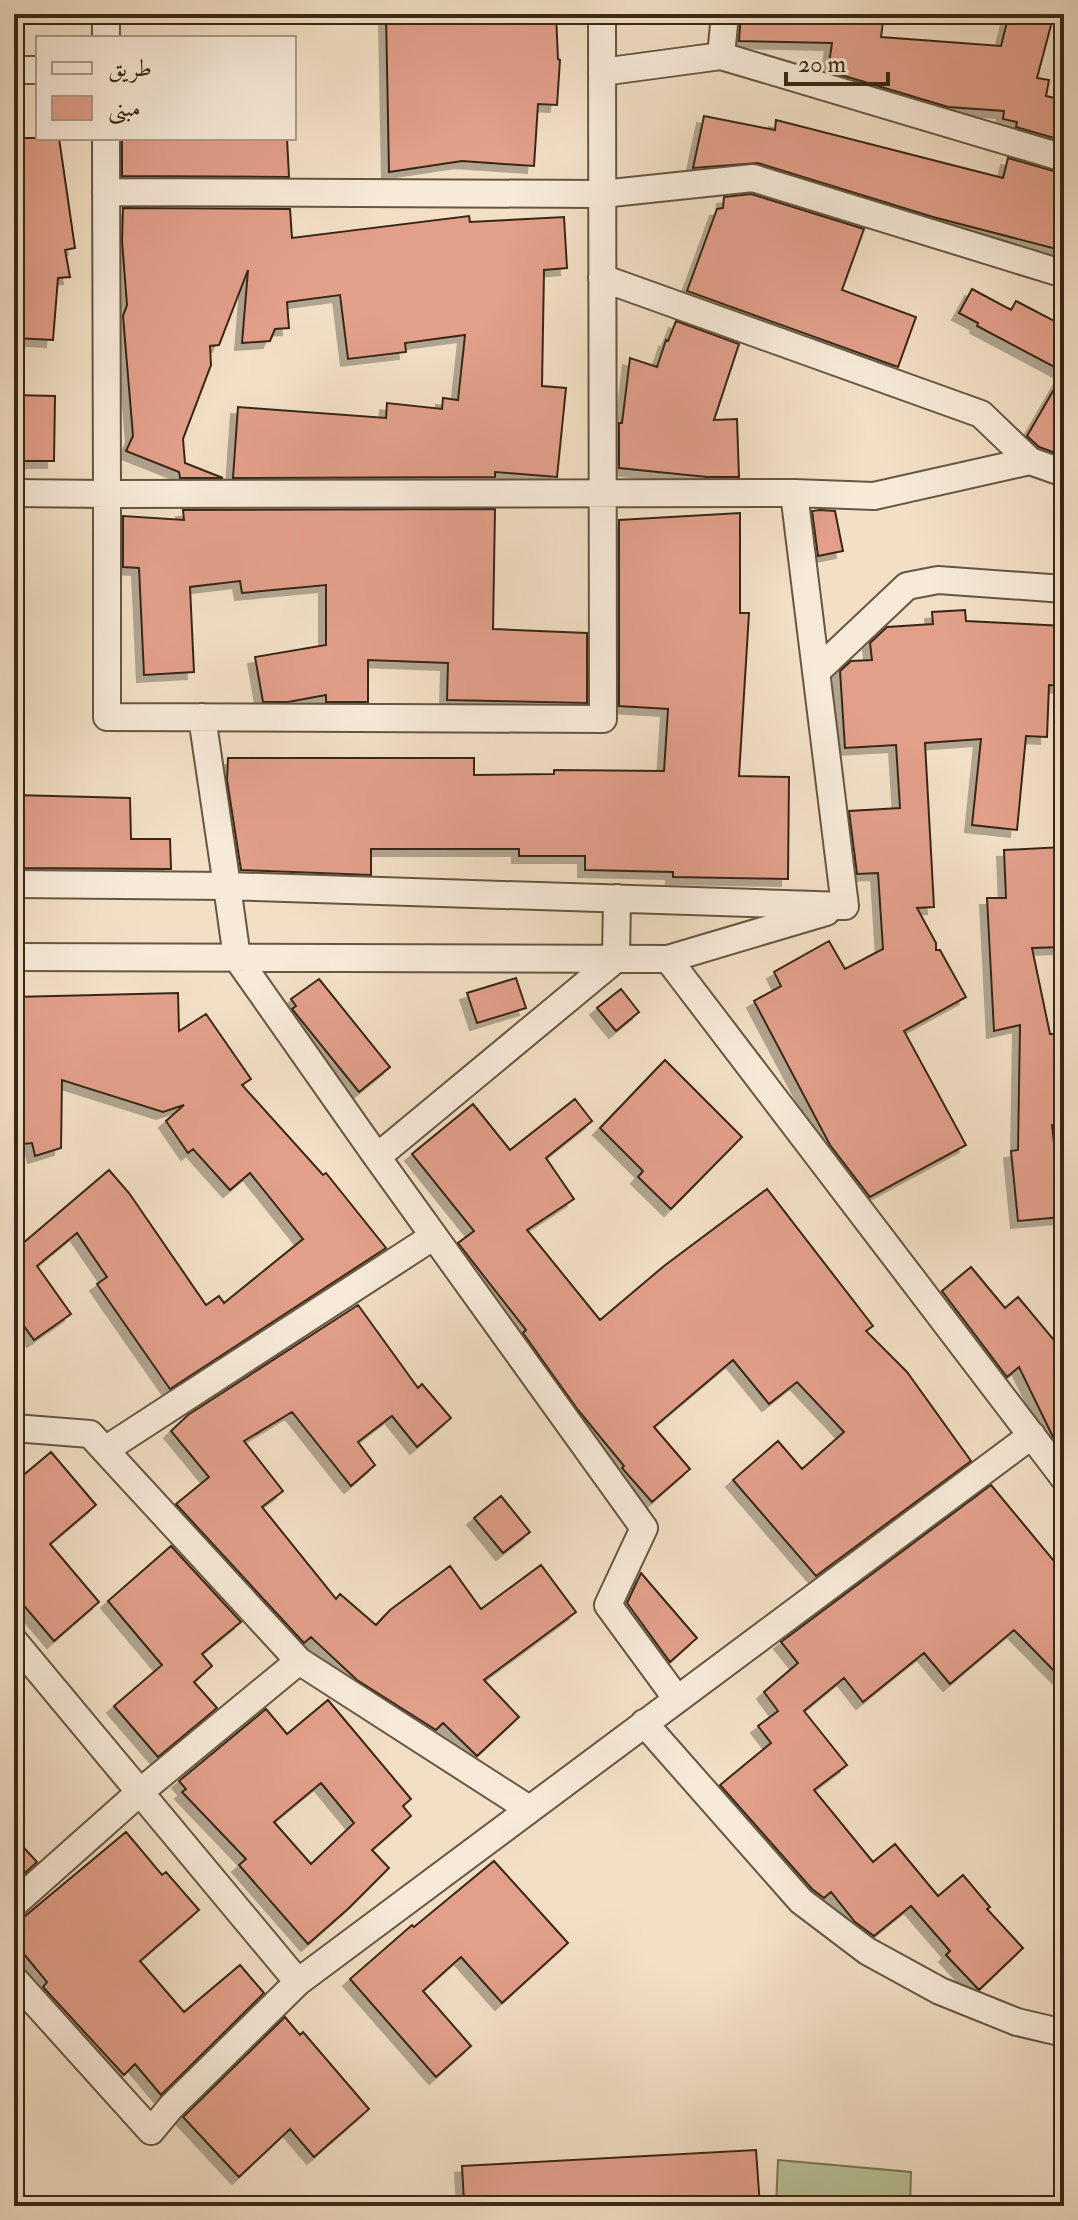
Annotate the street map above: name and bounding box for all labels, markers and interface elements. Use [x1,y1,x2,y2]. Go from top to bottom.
legend [36,36,296,140]
scale bar [786,36,888,86]
text: 20 m [798,49,847,80]
text: طريق [108,53,152,84]
text: مبنى [108,93,141,125]

